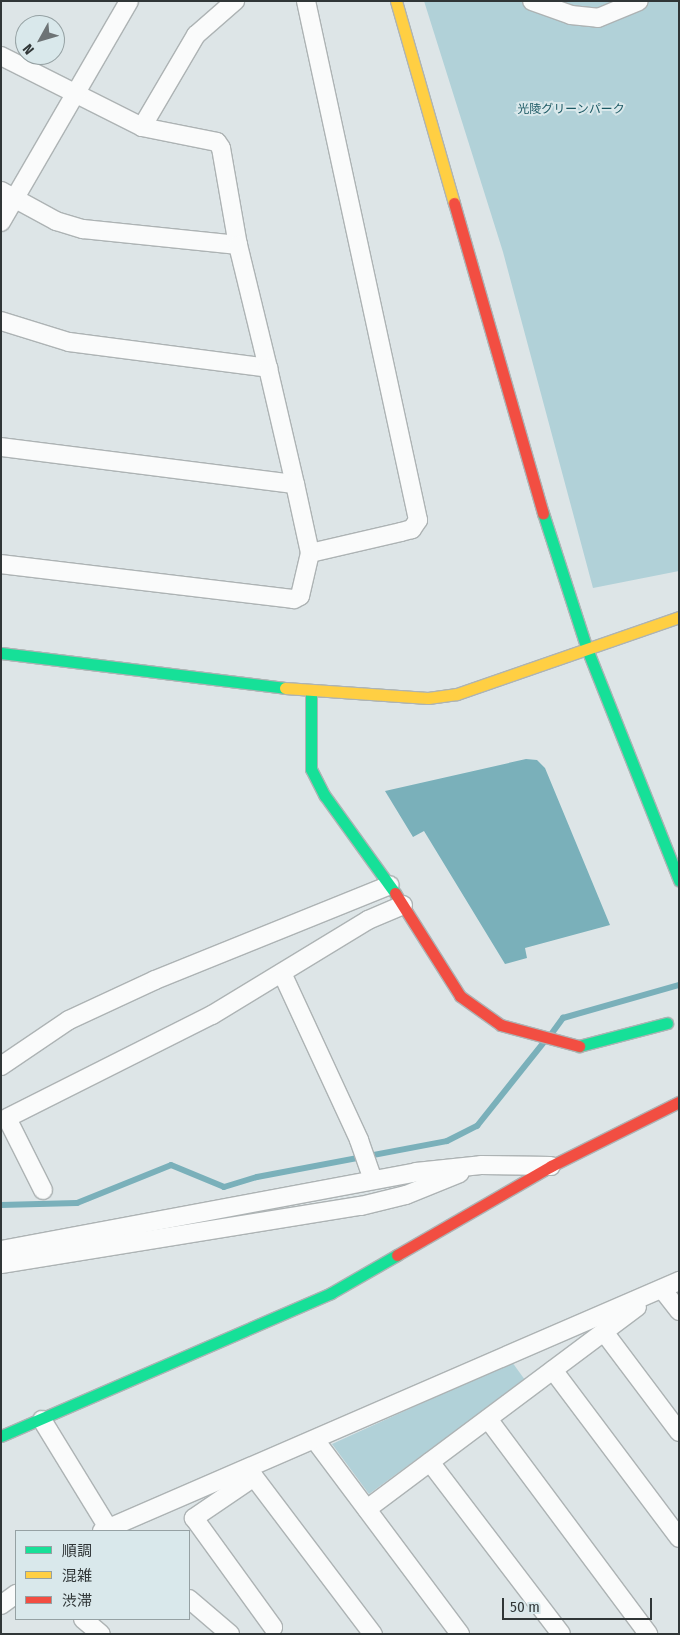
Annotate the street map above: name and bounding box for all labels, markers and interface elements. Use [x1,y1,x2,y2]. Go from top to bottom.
north arrow [15,15,65,65]
text: N [19,41,38,58]
park label: 光陵グリーンパーク [517,103,625,117]
legend [15,1530,190,1620]
text: 順調 [62,1542,92,1560]
text: 混雑 [62,1567,92,1585]
scale bar [505,1588,655,1620]
text: 渋滞 [62,1592,92,1610]
text: 50 m [510,1598,540,1616]

